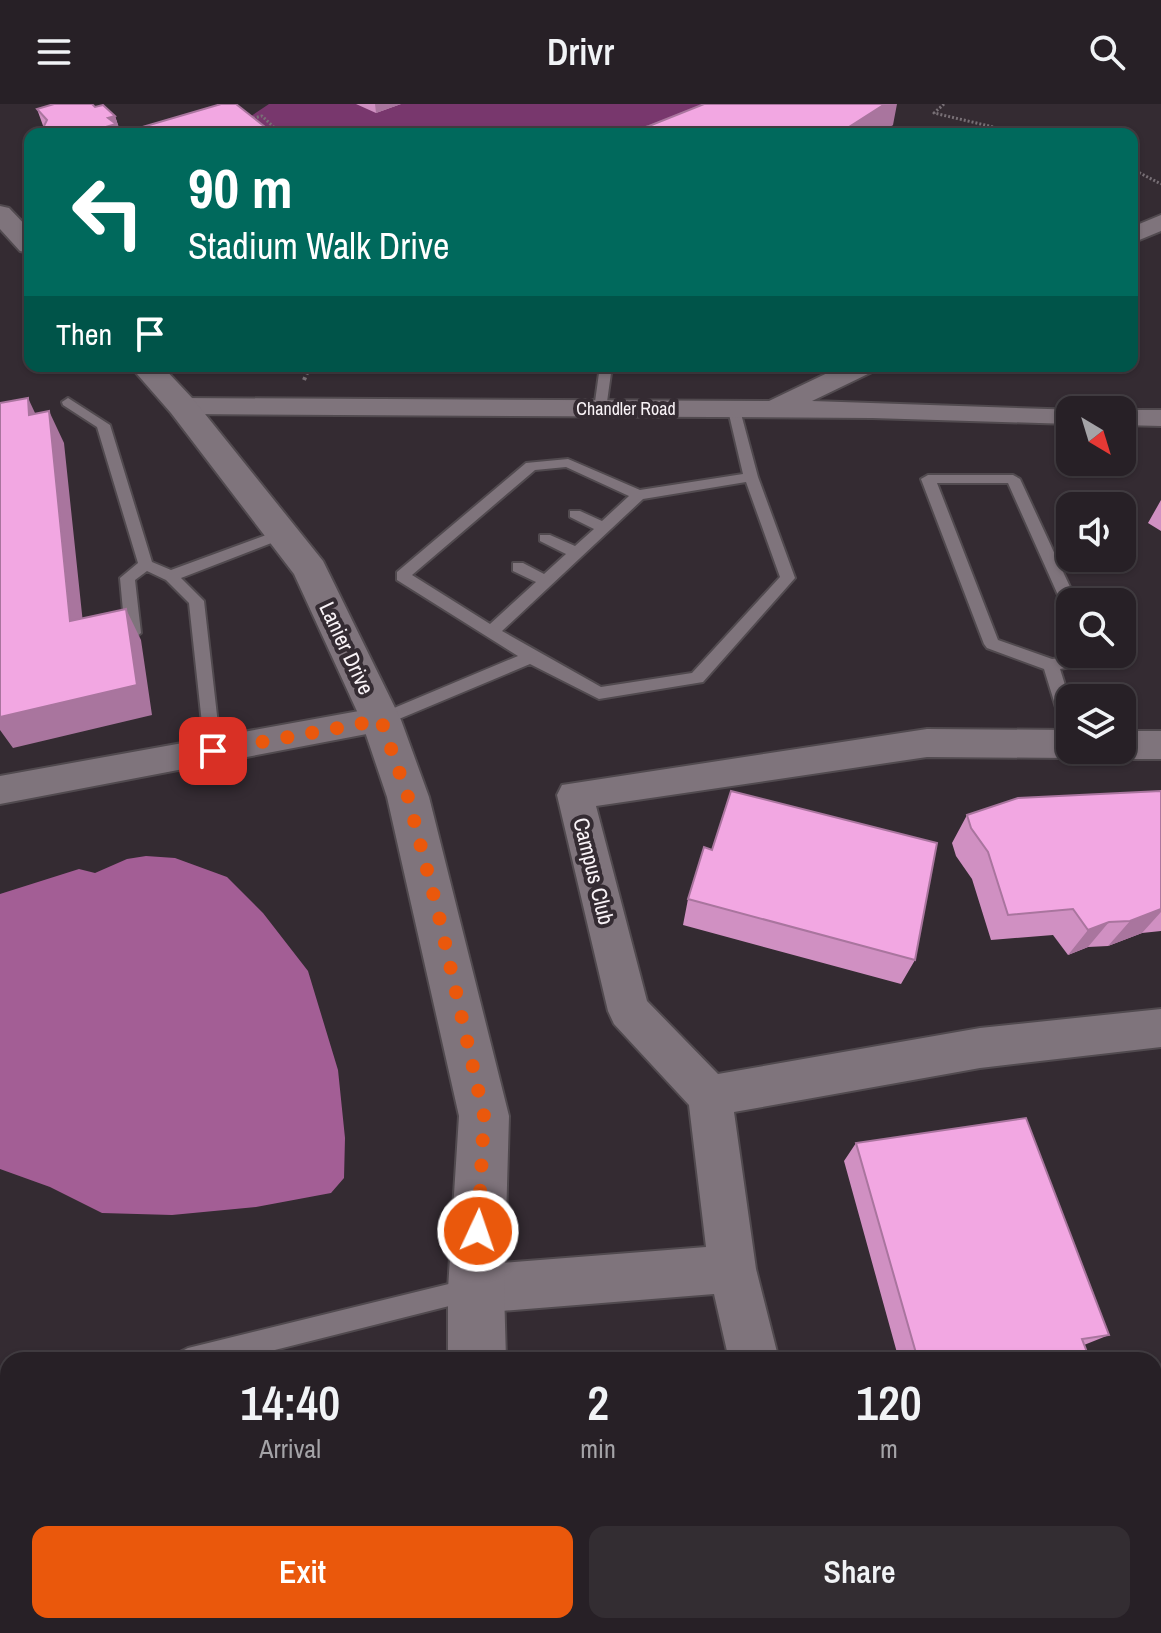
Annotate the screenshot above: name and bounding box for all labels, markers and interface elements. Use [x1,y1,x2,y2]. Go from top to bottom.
text: Drivr [547,28,614,76]
icon: menu [32,30,76,74]
icon: search [1085,30,1129,74]
text: 90 m [188,150,293,225]
icon: left [56,160,160,264]
text: Stadium Walk Drive [188,222,449,270]
icon: arrive [128,312,172,356]
text: Then [56,314,112,354]
street label: Chandler Road [576,396,676,421]
north arrow [1056,396,1136,476]
map controls [1056,396,1136,764]
button: sound [1056,492,1136,572]
button: search [1056,588,1136,668]
street label: Lanier Drive [312,597,382,699]
button: layers [1056,684,1136,764]
pin [179,717,247,785]
icon: arrive [191,729,235,773]
street label: Campus Club [566,814,622,928]
position arrow [436,1189,520,1273]
text: 14:40 [240,1370,340,1435]
text: 2 [587,1370,609,1435]
text: 120 [856,1370,922,1435]
text: Arrival [259,1431,321,1466]
text: min [580,1431,616,1466]
text: m [880,1431,898,1466]
button: Exit [32,1526,573,1618]
button: Share [589,1526,1130,1618]

